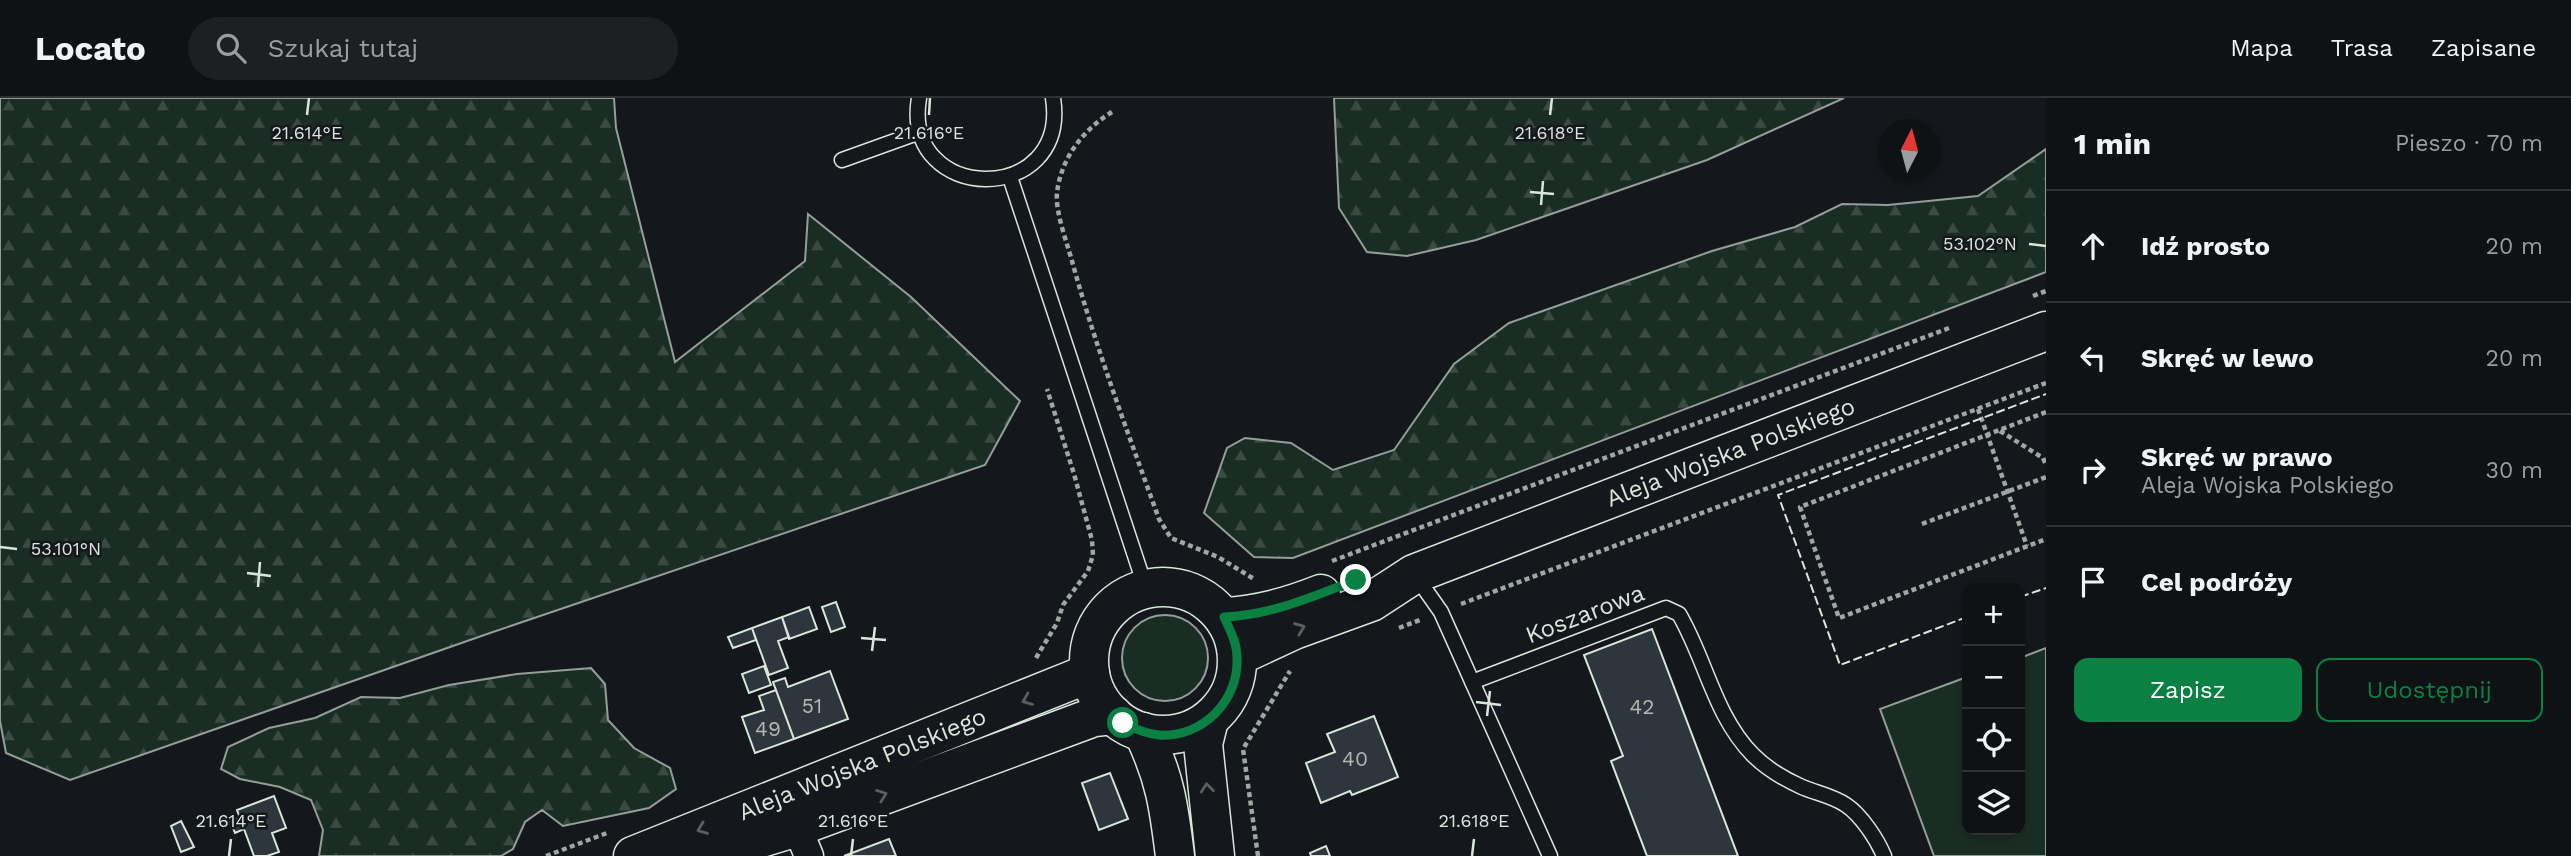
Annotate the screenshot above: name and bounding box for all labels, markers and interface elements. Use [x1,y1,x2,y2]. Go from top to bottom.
search box [188,17,678,80]
text: Locato [35,29,146,68]
icon: search [212,29,250,67]
text: Szukaj tutaj [268,33,418,63]
text: Mapa [2230,34,2293,62]
text: Trasa [2331,34,2393,62]
text: Zapisane [2431,34,2536,62]
north arrow [1878,119,1941,182]
text: 21.614°E [272,122,342,143]
text: 21.616°E [894,122,964,143]
text: 21.618°E [1515,122,1585,143]
text: 1 min [2074,126,2151,161]
text: Pieszo · 70 m [2395,130,2543,157]
icon: ahead [2074,227,2112,265]
text: Idź prosto [2141,231,2270,261]
text: 53.102°N [1943,233,2017,254]
text: 20 m [2486,233,2543,260]
icon: left [2074,339,2112,377]
text: Skręć w lewo [2141,343,2314,373]
text: 20 m [2486,345,2543,372]
street label: Aleja Wojska Polskiego [1602,392,1859,513]
text: Skręć w prawo [2141,442,2333,472]
icon: right [2074,451,2112,489]
text: 30 m [2486,457,2543,484]
text: Aleja Wojska Polskiego [2141,472,2394,499]
text: 53.101°N [31,538,101,559]
icon: arrive [2074,563,2112,601]
route end [1340,564,1371,595]
text: Cel podróży [2141,567,2292,597]
street label: Koszarowa [1522,579,1648,649]
map controls [1962,583,2025,835]
button: + [1962,583,2025,646]
one-way arrow [1294,623,1306,637]
button: − [1962,646,2025,709]
button: Zapisz [2074,658,2302,722]
button: Udostępnij [2316,658,2543,722]
one-way arrow [1022,691,1034,705]
house number: 51 [802,693,822,718]
house number: 42 [1629,694,1655,719]
street label: Aleja Wojska Polskiego [734,702,990,826]
route start [1107,707,1138,738]
button: locate [1962,709,2025,772]
house number: 49 [755,716,781,741]
house number: 40 [1342,746,1368,771]
button: layers [1962,772,2025,835]
one-way arrow [1200,782,1215,793]
one-way arrow [876,789,888,803]
text: 21.614°E [196,810,266,831]
text: 21.616°E [818,810,888,831]
text: 21.618°E [1439,810,1509,831]
one-way arrow [696,820,708,834]

